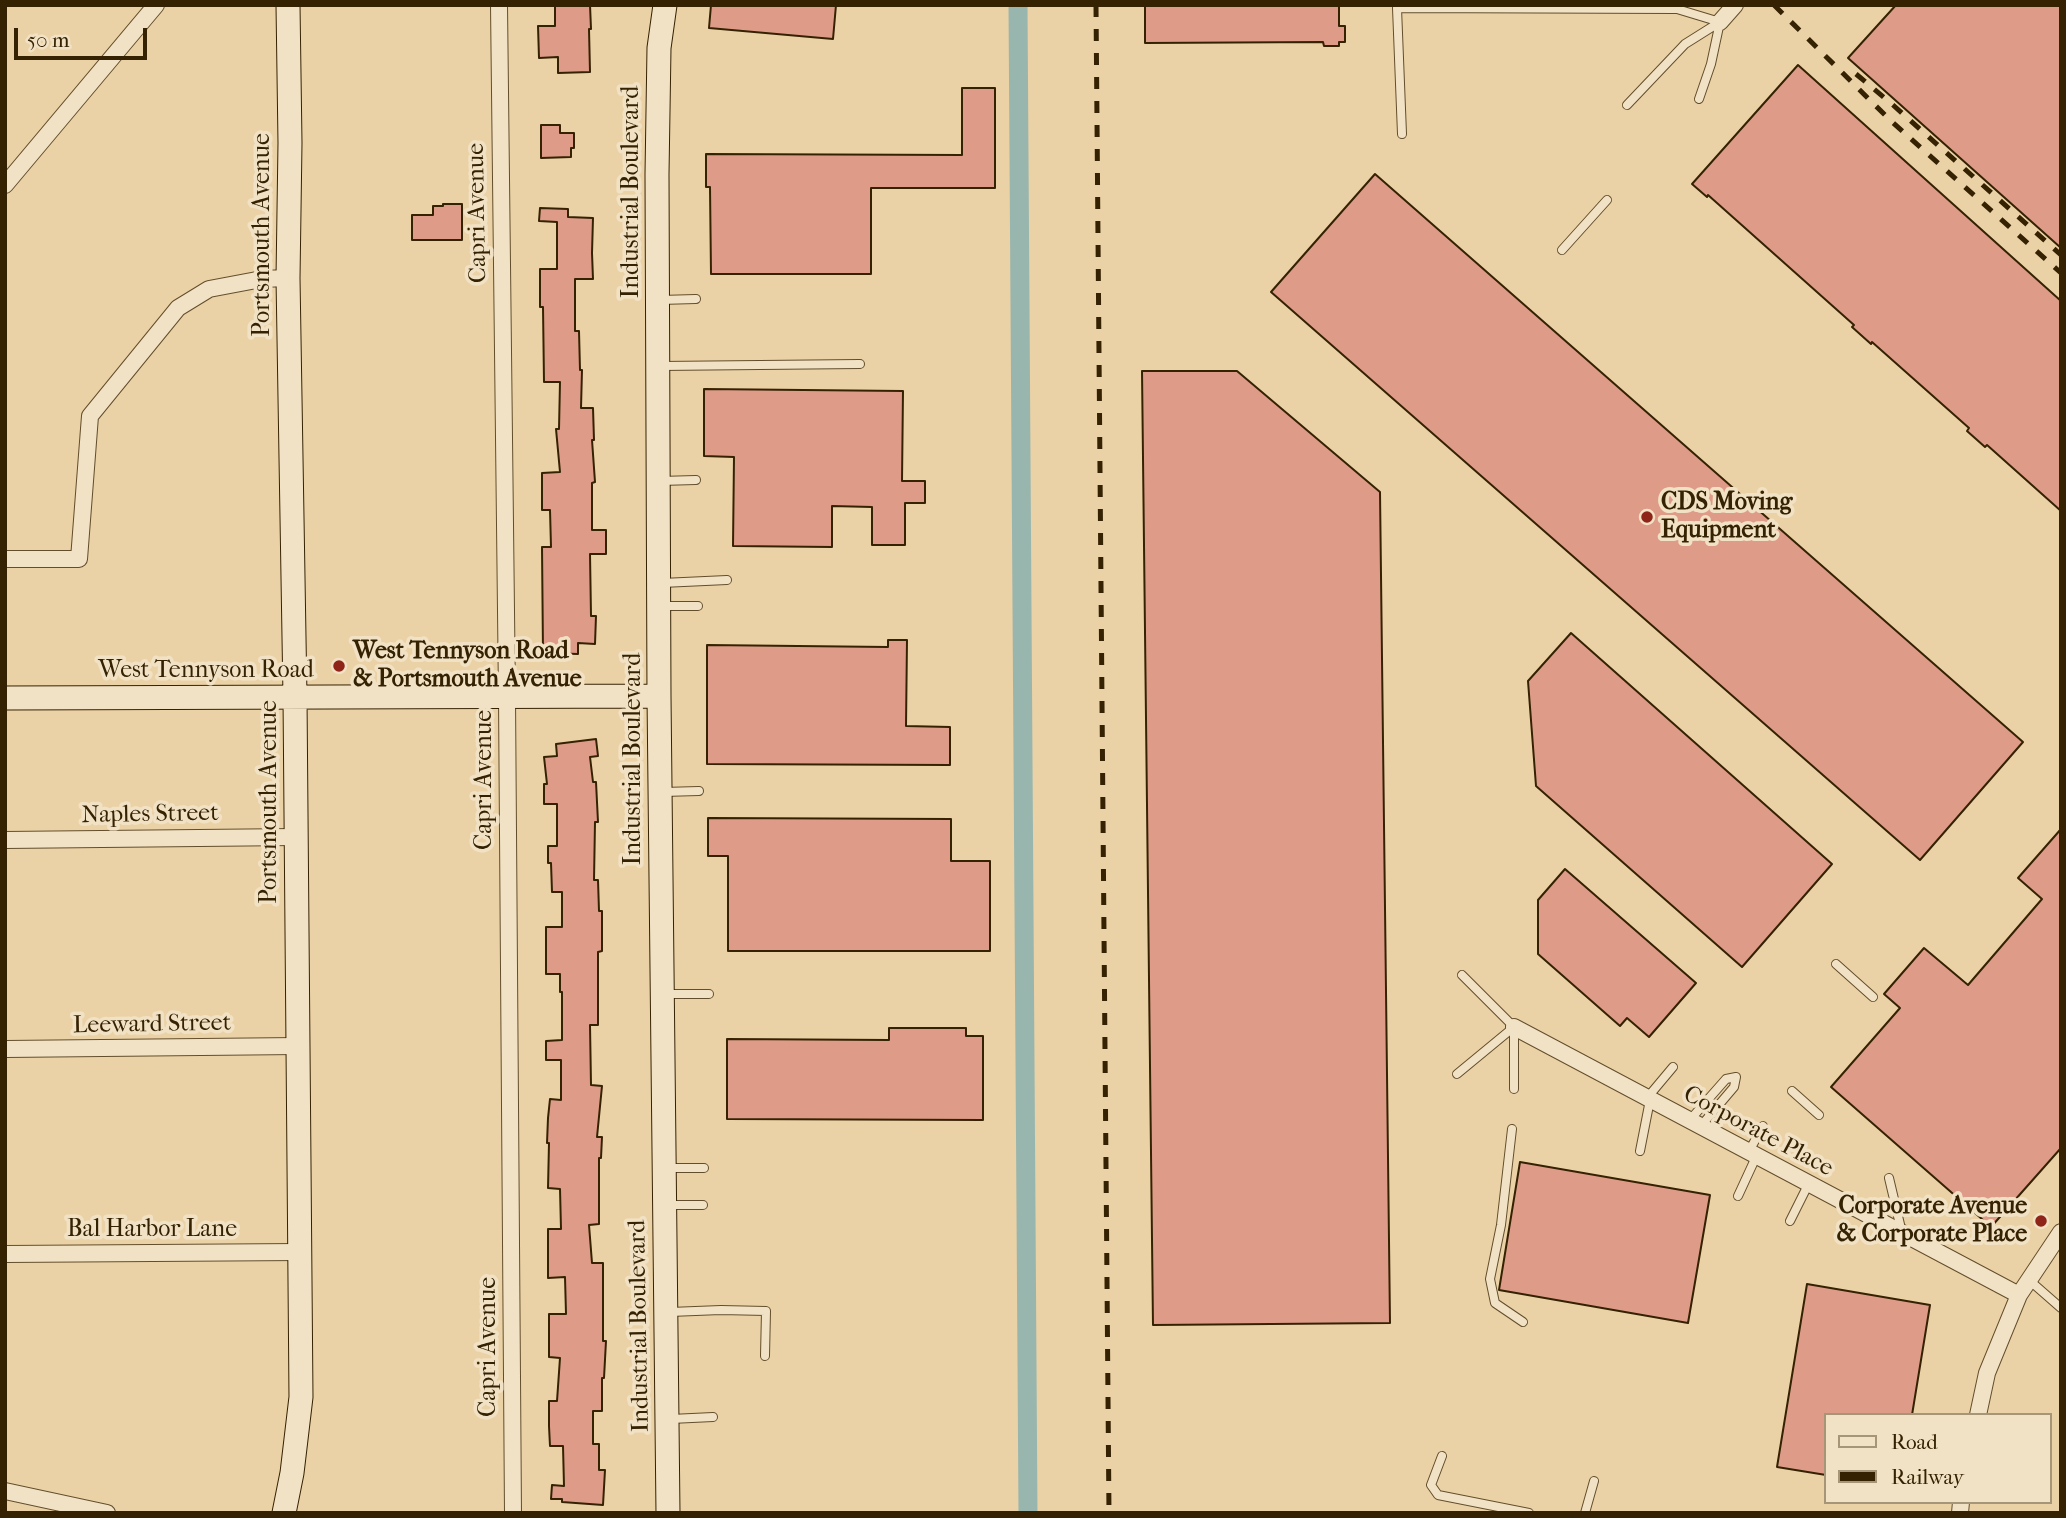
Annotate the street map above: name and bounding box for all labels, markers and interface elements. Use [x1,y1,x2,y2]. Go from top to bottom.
scale bar [18,14,150,58]
text: 50 m [27,28,70,52]
street label: Industrial Boulevard [618,86,646,298]
street label: Portsmouth Avenue [249,133,277,337]
street label: Capri Avenue [462,143,494,283]
place label: CDS Moving Equipment [1661,489,1792,545]
marker: CDS Moving Equipment [1639,509,1655,525]
place label: West Tennyson Road & Portsmouth Avenue [353,638,582,694]
street label: Industrial Boulevard [620,653,648,865]
street label: West Tennyson Road [98,657,314,685]
marker: West Tennyson Road & Portsmouth Avenue [331,658,347,674]
street label: Portsmouth Avenue [256,700,284,904]
street label: Capri Avenue [471,710,499,850]
street label: Naples Street [81,799,219,831]
street label: Leeward Street [73,1009,231,1041]
street label: Corporate Place [1678,1080,1838,1184]
place label: Corporate Avenue & Corporate Place [1837,1193,2027,1249]
marker: Corporate Avenue & Corporate Place [2033,1213,2049,1229]
street label: Bal Harbor Lane [67,1216,237,1244]
street label: Industrial Boulevard [624,1220,656,1432]
street label: Capri Avenue [475,1277,503,1417]
legend [1825,1413,2052,1504]
text: Road [1891,1430,1938,1454]
text: Railway [1891,1465,1964,1489]

